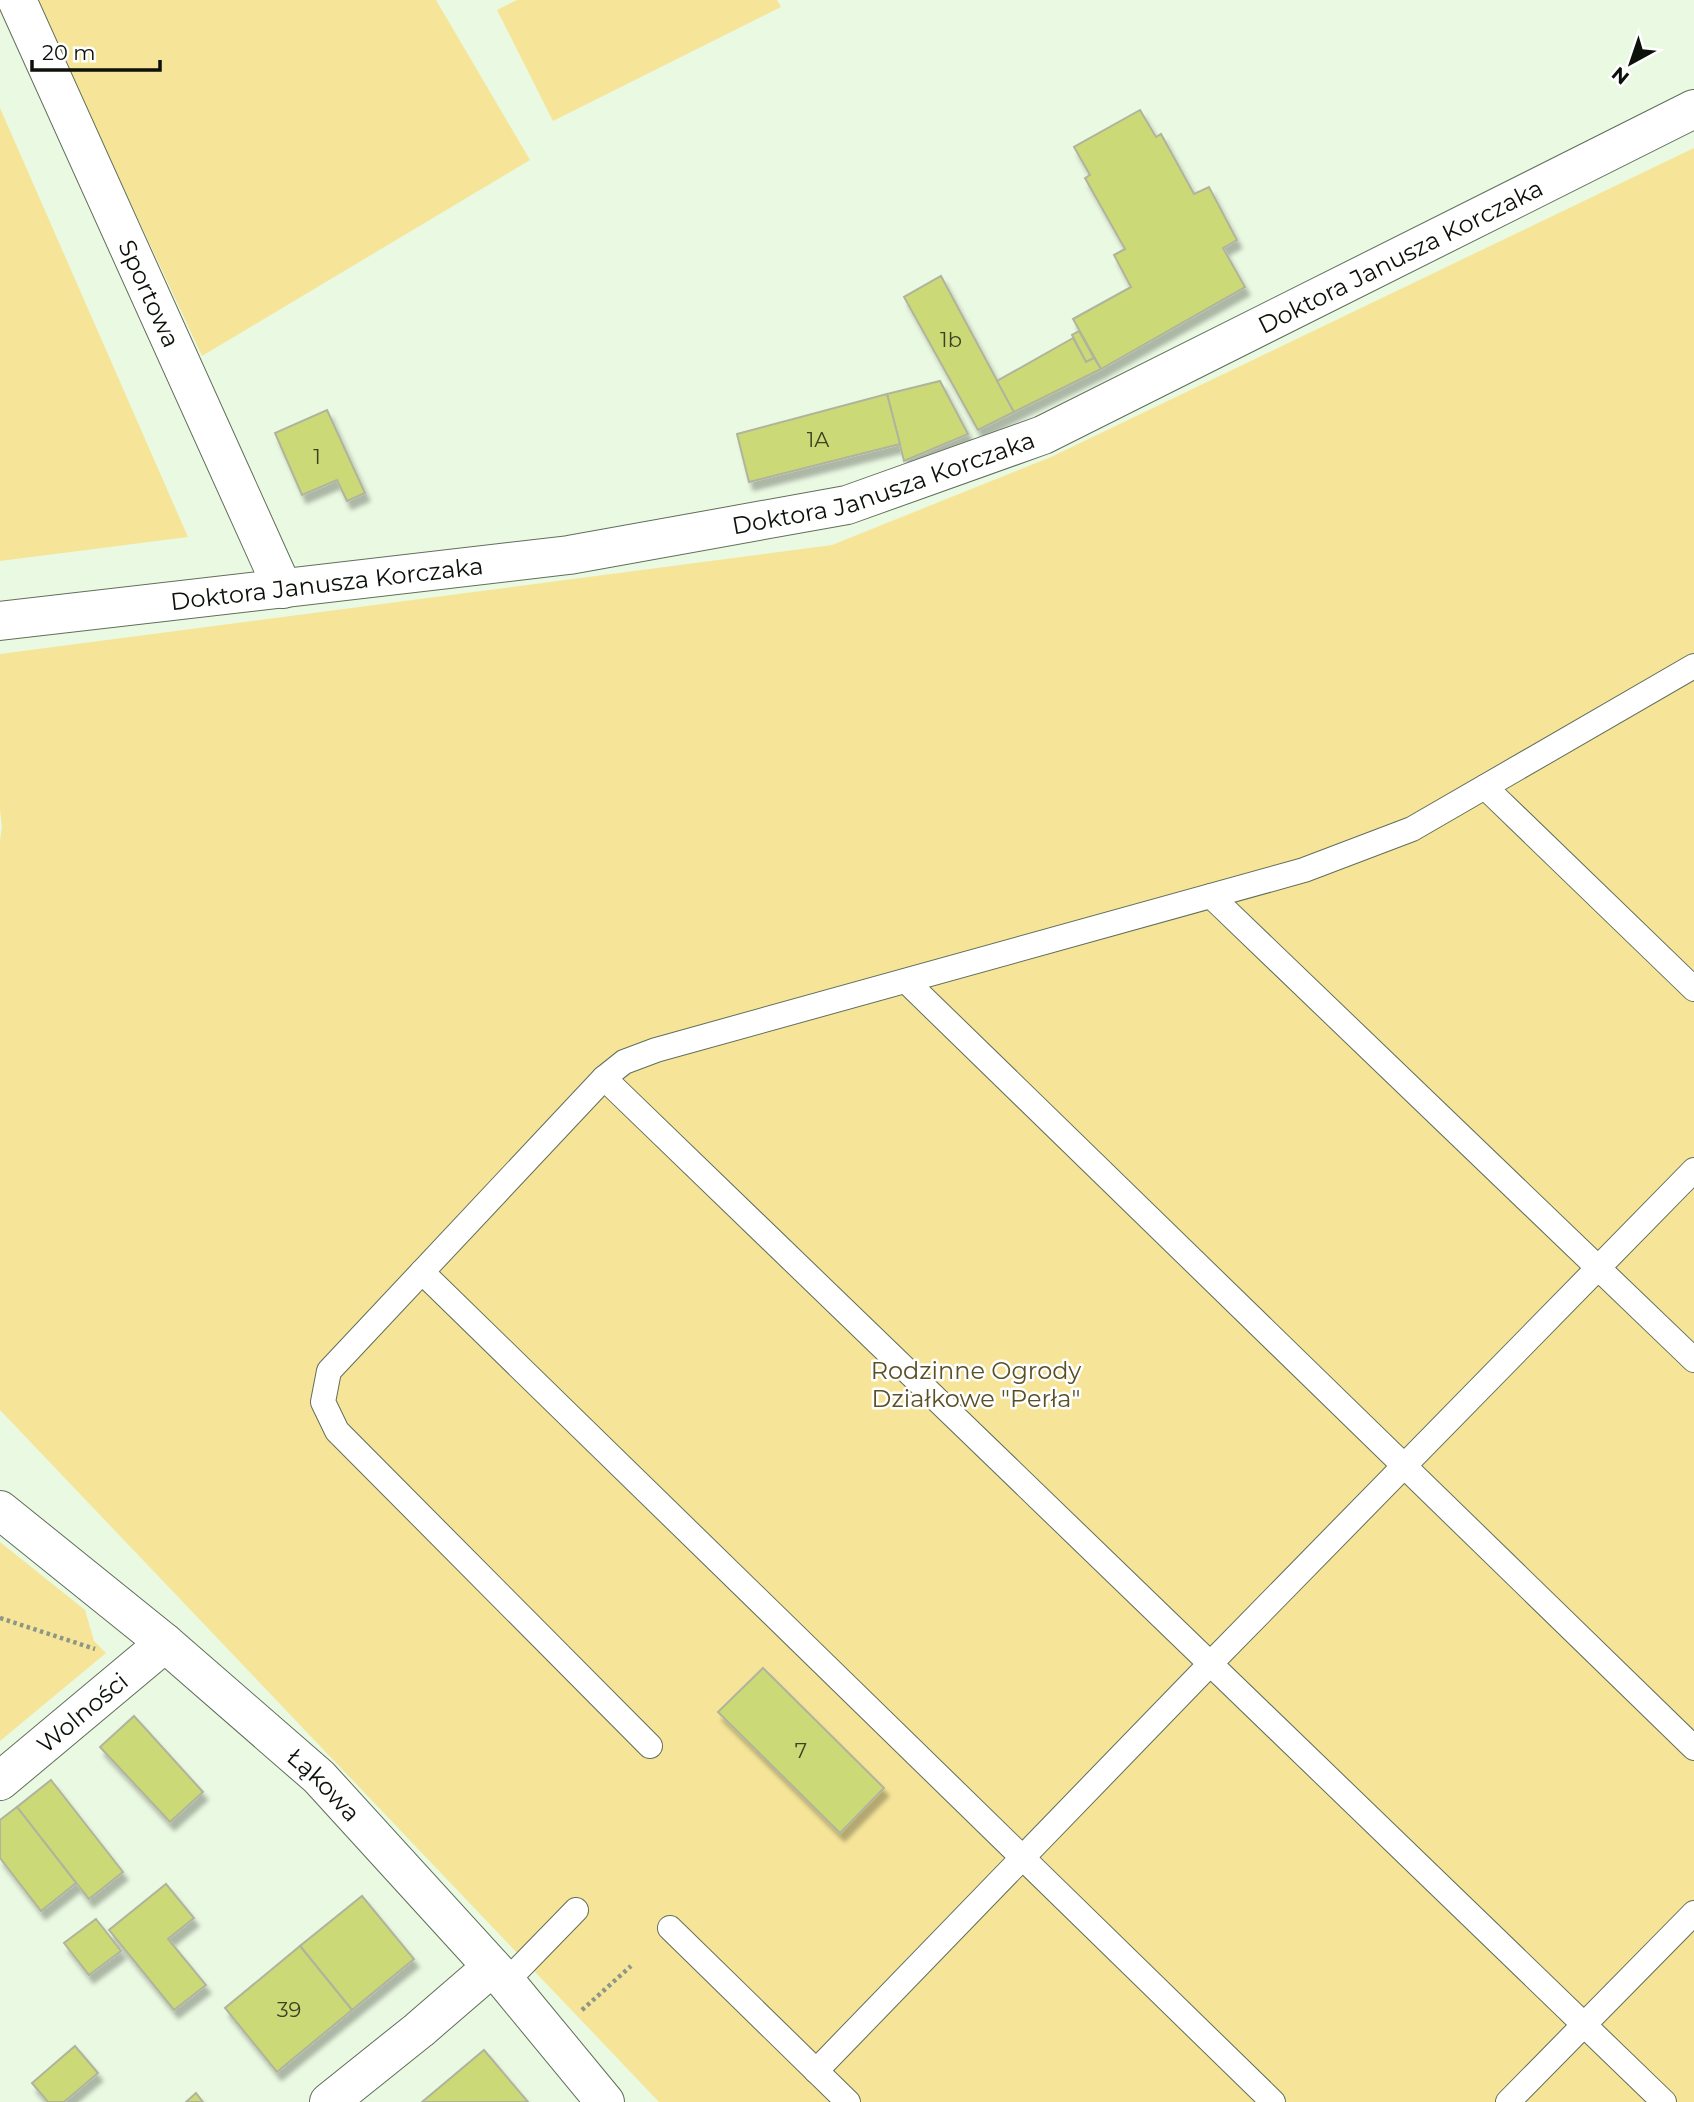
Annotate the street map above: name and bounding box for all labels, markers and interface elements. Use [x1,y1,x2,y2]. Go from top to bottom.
scale bar [32,28,159,72]
north arrow [1596,28,1666,98]
text: 20 m [42,40,96,65]
text: N [1607,62,1634,89]
street label: Doktora Janusza Korczaka [1253,173,1547,339]
street label: Sportowa [113,235,186,352]
house number: 1b [940,327,962,352]
street label: Doktora Janusza Korczaka [730,425,1038,540]
house number: 1A [807,427,830,452]
house number: 1 [313,444,321,469]
street label: Doktora Janusza Korczaka [169,551,485,616]
park label: Rodzinne Ogrody Działkowe "Perła" [871,1356,1081,1413]
street label: Wolności [31,1666,133,1759]
house number: 7 [795,1738,807,1763]
street label: Łąkowa [282,1742,367,1827]
house number: 39 [277,1997,301,2022]

